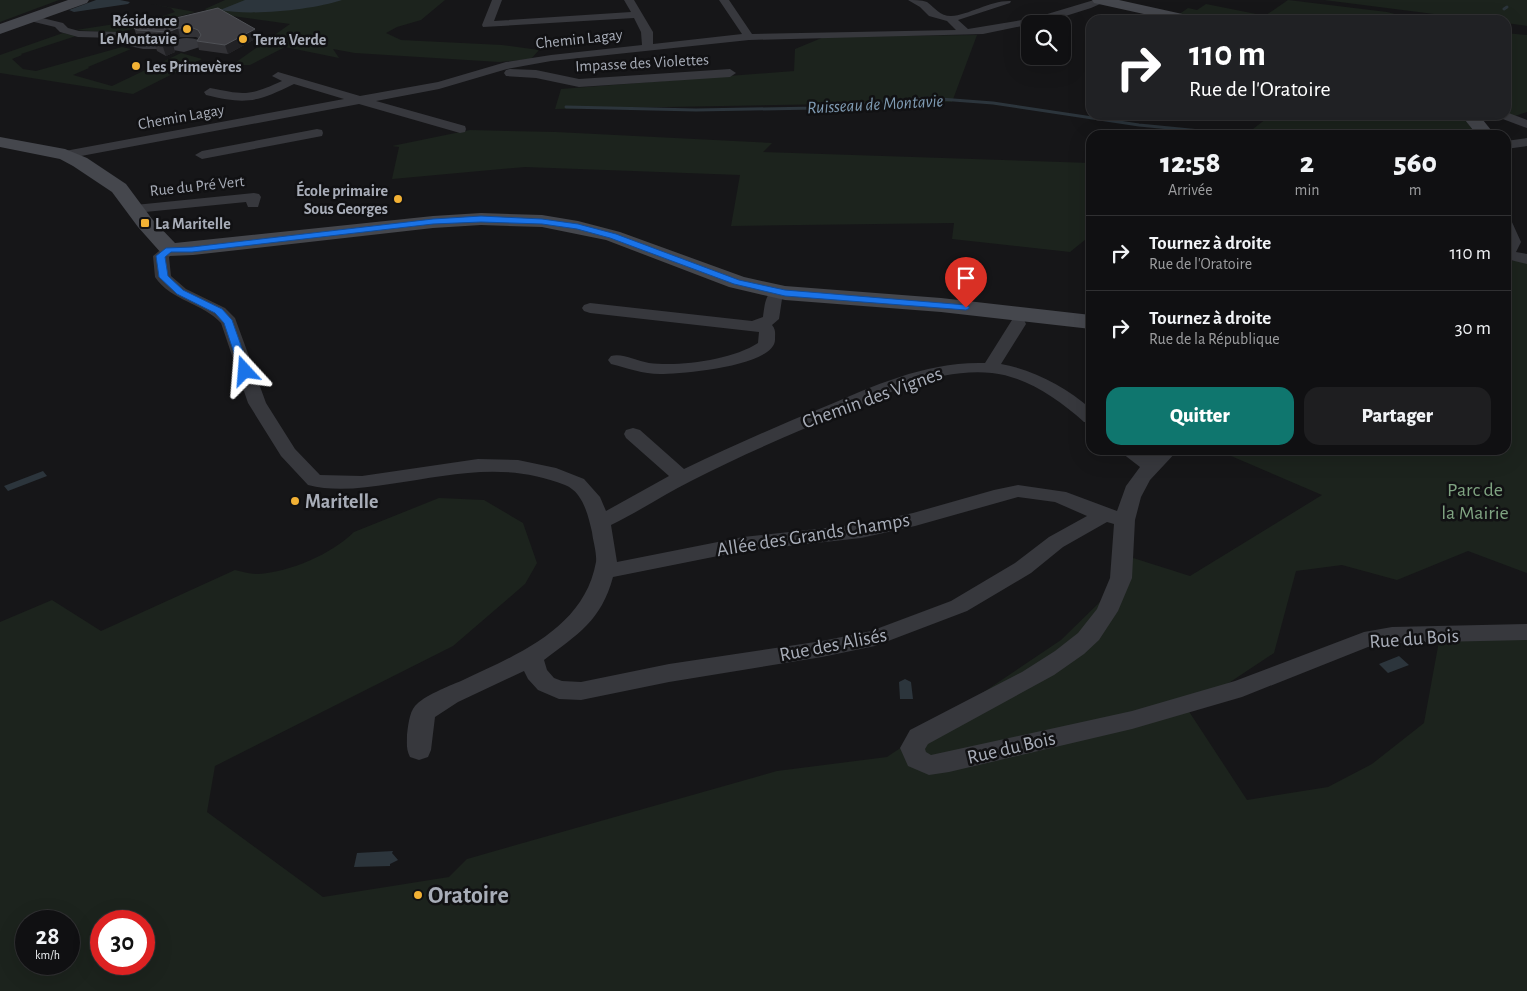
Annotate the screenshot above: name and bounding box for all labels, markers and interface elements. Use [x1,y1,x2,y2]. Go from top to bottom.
place label: Résidence Le Montavie [100,13,177,47]
map controls [1021,15,1071,65]
button: search [1021,15,1071,65]
marker: Résidence Le Montavie [181,23,193,35]
street label: Chemin Lagay [535,26,624,53]
place label: Terra Verde [253,32,327,48]
marker: Terra Verde [237,33,249,45]
icon: right [1106,35,1171,100]
text: 110 m [1189,37,1266,72]
street label: Impasse des Violettes [575,52,709,74]
place label: Les Primevères [146,59,242,75]
marker: Les Primevères [130,60,142,72]
text: Rue de l'Oratoire [1189,78,1331,100]
water label: Ruisseau de Montavie [806,92,944,118]
street label: Chemin Lagay [137,102,226,133]
text: 12:58 [1160,148,1221,178]
text: 2 [1300,148,1314,178]
text: 560 [1394,148,1437,178]
street label: Rue du Pré Vert [149,173,245,199]
place label: École primaire Sous Georges [296,180,388,217]
text: Arrivée [1168,182,1213,198]
text: min [1295,182,1320,198]
text: m [1409,182,1422,198]
marker: École primaire Sous Georges [392,193,404,205]
place label: La Maritelle [155,216,231,232]
marker: La Maritelle [139,217,151,229]
text: Tournez à droite [1149,234,1271,253]
icon: right [1106,239,1134,267]
text: 110 m [1450,244,1491,263]
text: Rue de l'Oratoire [1149,256,1252,272]
pin [945,257,987,308]
icon: arrive [952,264,980,292]
text: Tournez à droite [1149,309,1271,328]
icon: right [1106,314,1134,342]
text: 30 m [1455,319,1491,338]
text: Rue de la République [1149,331,1280,347]
position arrow [218,344,270,396]
street label: Chemin des Vignes [800,363,945,433]
button: Quitter [1106,387,1294,445]
button: Partager [1304,387,1491,445]
park label: Parc de la Mairie [1441,480,1509,523]
place label: Maritelle [305,492,378,512]
marker: Maritelle [289,495,301,507]
street label: Allée des Grands Champs [715,510,911,560]
street label: Rue des Alisés [778,625,889,665]
street label: Rue du Bois [1369,626,1460,652]
street label: Rue du Bois [965,728,1057,768]
place label: Oratoire [428,884,509,908]
marker: Oratoire [412,889,424,901]
speed limit sign: 30 [90,910,155,975]
text: 28 [35,924,60,949]
text: km/h [35,949,60,961]

